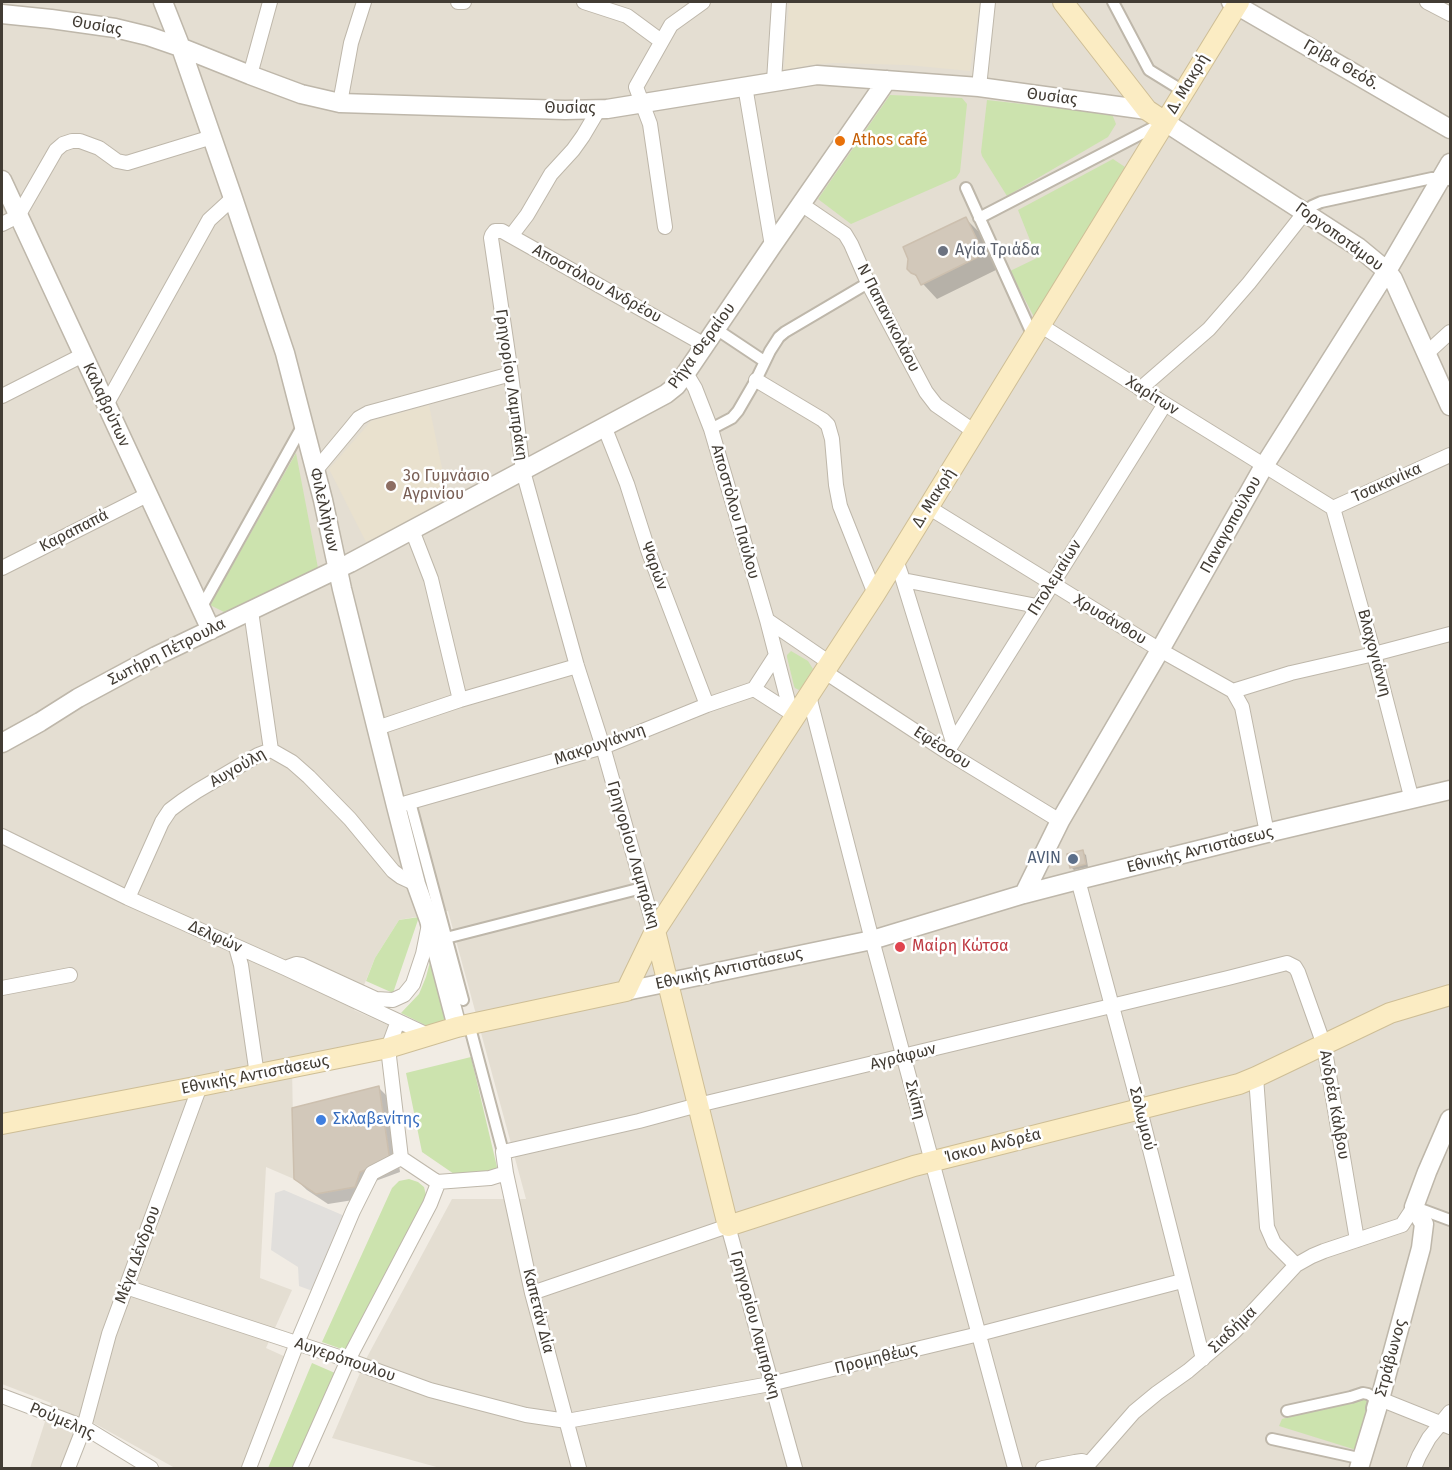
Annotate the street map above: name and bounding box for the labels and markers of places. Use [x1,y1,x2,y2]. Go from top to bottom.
place label: Athos café [852,131,927,151]
marker: Athos café [833,134,847,148]
place label: Αγία Τριάδα [955,241,1040,261]
marker: Αγία Τριάδα [936,244,950,258]
place label: 3ο Γυμνάσιο Αγρινίου [403,467,490,505]
marker: 3ο Γυμνάσιο Αγρινίου [384,479,398,493]
place label: AVIN [1028,849,1061,869]
marker: AVIN [1066,852,1080,866]
place label: Μαίρη Κώτσα [912,937,1008,957]
marker: Μαίρη Κώτσα [893,940,907,954]
place label: Σκλαβενίτης [333,1110,420,1130]
marker: Σκλαβενίτης [314,1113,328,1127]

